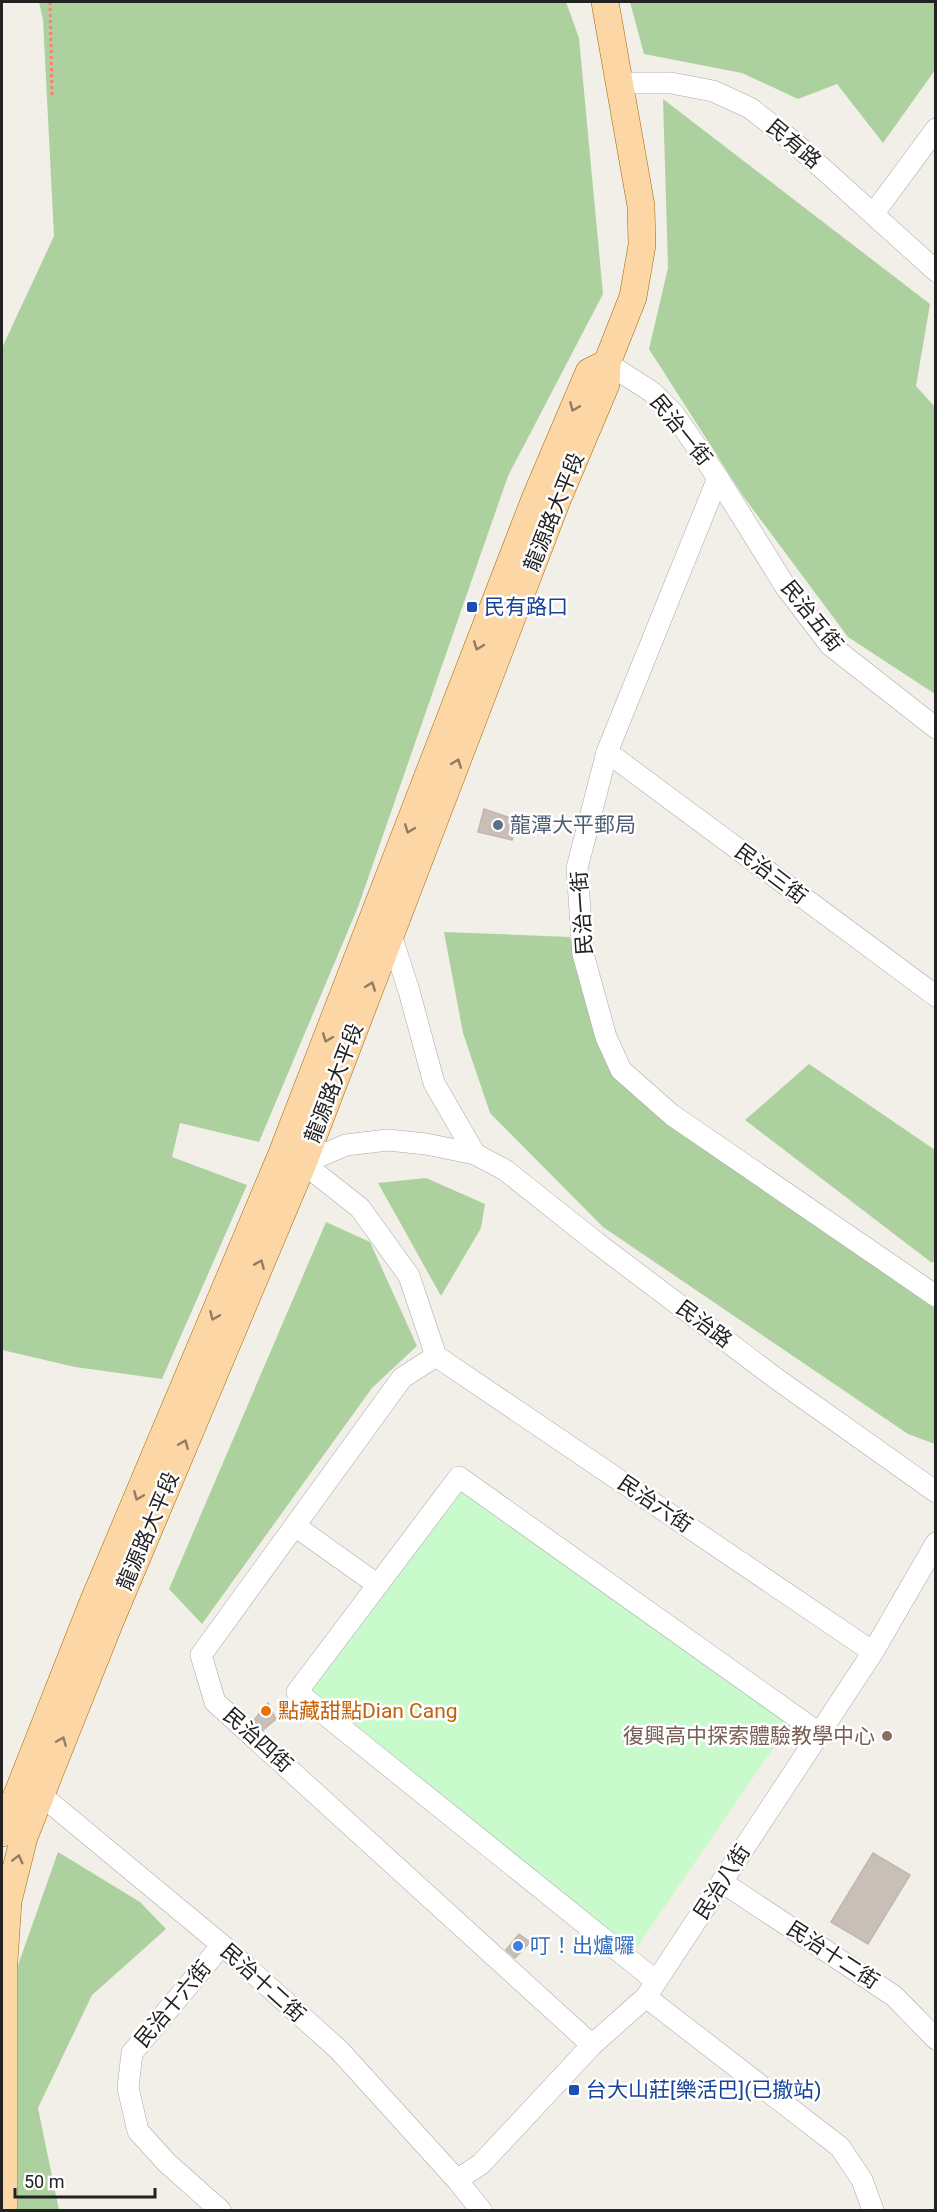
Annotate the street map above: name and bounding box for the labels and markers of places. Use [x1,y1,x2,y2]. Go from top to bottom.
place label: 民有路口 [484,595,568,619]
marker: 民有路口 [465,600,479,614]
place label: 龍潭大平郵局 [510,813,636,837]
marker: 龍潭大平郵局 [491,818,505,832]
place label: 點藏甜點Dian Cang [278,1699,458,1723]
marker: 點藏甜點Dian Cang [259,1704,273,1718]
place label: 復興高中探索體驗教學中心 [623,1724,875,1748]
marker: 復興高中探索體驗教學中心 [880,1729,894,1743]
place label: 叮！出爐囉 [530,1934,635,1958]
marker: 叮！出爐囉 [511,1939,525,1953]
place label: 台大山莊[樂活巴](已撤站) [586,2078,822,2102]
marker: 台大山莊[樂活巴](已撤站) [567,2083,581,2097]

